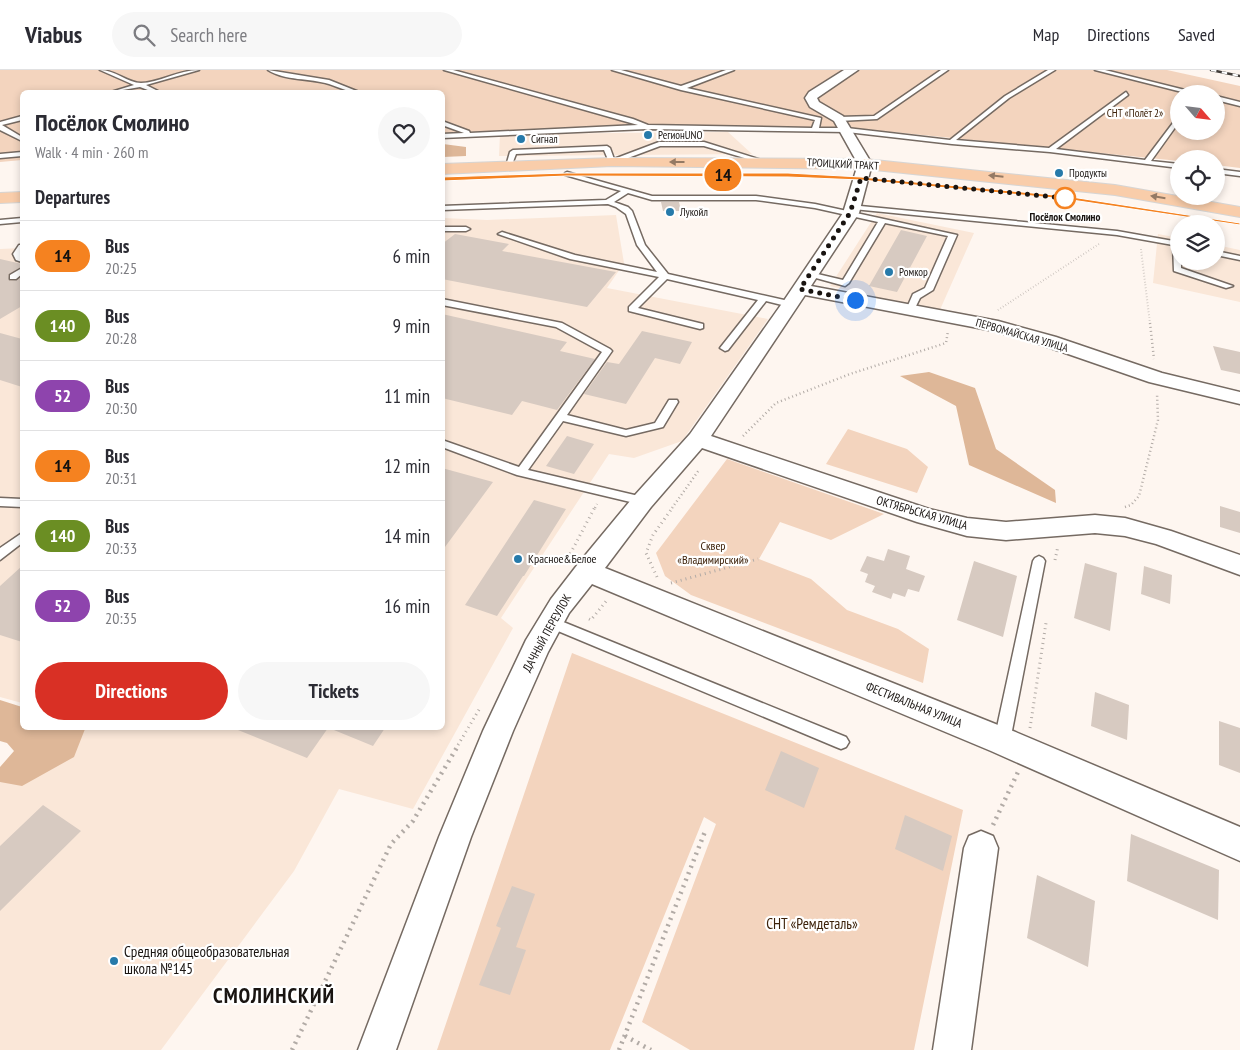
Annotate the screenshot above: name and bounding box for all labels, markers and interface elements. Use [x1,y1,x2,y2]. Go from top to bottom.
search box [112,12,462,57]
text: Viabus [25,19,82,50]
icon: search [130,21,158,49]
text: Search here [170,23,247,47]
text: Map [1033,23,1059,46]
text: Directions [1087,23,1150,46]
text: Saved [1178,23,1215,46]
north arrow [1170,85,1225,140]
map controls [1170,85,1225,270]
park label: СНТ «Полёт 2» [1107,106,1163,120]
text: Посёлок Смолино [35,107,190,138]
button: heart [378,107,430,159]
place label: РегионUNO [658,128,702,142]
marker: РегионUNO [642,129,654,141]
place label: Сигнал [531,132,558,146]
marker: Сигнал [515,133,527,145]
text: Walk · 4 min · 260 m [35,142,148,162]
button: locate [1170,150,1225,205]
street label: ТРОИЦКИЙ ТРАКТ [807,155,879,173]
one-way arrow [669,158,685,166]
line badge: 14 [700,159,746,191]
text: 14 [714,163,732,186]
place label: Продукты [1069,166,1107,180]
marker: Продукты [1053,167,1065,179]
one-way arrow [988,172,1004,180]
text: Departures [35,185,110,209]
marker: Посёлок Смолино [1054,187,1076,209]
one-way arrow [1149,192,1165,200]
place label: Лукойл [679,205,708,219]
marker: Лукойл [664,206,676,218]
place label: Посёлок Смолино [1030,210,1101,224]
button: layers [1170,215,1225,270]
text: Bus [105,234,129,258]
text: 14 [54,244,71,267]
text: 6 min [393,244,430,268]
text: 20:25 [105,258,137,278]
place label: Ромкор [899,265,928,279]
marker: Ромкор [883,266,895,278]
your location [843,288,868,313]
text: Bus [105,304,129,328]
text: 140 [50,314,75,337]
text: 9 min [393,314,430,338]
street label: ПЕРВОМАЙСКАЯ УЛИЦА [974,315,1070,355]
text: 20:28 [105,328,137,348]
text: Bus [105,374,129,398]
text: 52 [54,384,71,407]
text: 11 min [384,384,430,408]
text: 20:30 [105,398,137,418]
text: Bus [105,444,129,468]
text: 14 [54,454,71,477]
text: 12 min [384,454,430,478]
text: 20:31 [105,468,137,488]
street label: ОКТЯБРЬСКАЯ УЛИЦА [875,492,970,533]
text: Bus [105,514,129,538]
text: 140 [50,524,75,547]
text: 14 min [384,524,430,548]
text: 20:33 [105,538,137,558]
park label: Сквер «Владимирский» [677,538,749,567]
place label: Красное&Белое [528,551,597,566]
marker: Красное&Белое [512,553,524,565]
text: Bus [105,584,129,608]
street label: ДАЧНЫЙ ПЕРЕУЛОК [519,591,574,674]
text: 52 [54,594,71,617]
text: 16 min [384,594,430,618]
text: 20:35 [105,608,137,628]
button: Directions [35,662,228,720]
button: Tickets [238,662,430,720]
street label: ФЕСТИВАЛЬНАЯ УЛИЦА [864,678,965,731]
park label: СНТ «Ремдеталь» [766,914,858,933]
place label: Средняя общеобразовательная школа №145 [124,942,290,978]
marker: Средняя общеобразовательная школа №145 [108,955,120,967]
district label: СМОЛИНСКИЙ [213,982,335,1009]

